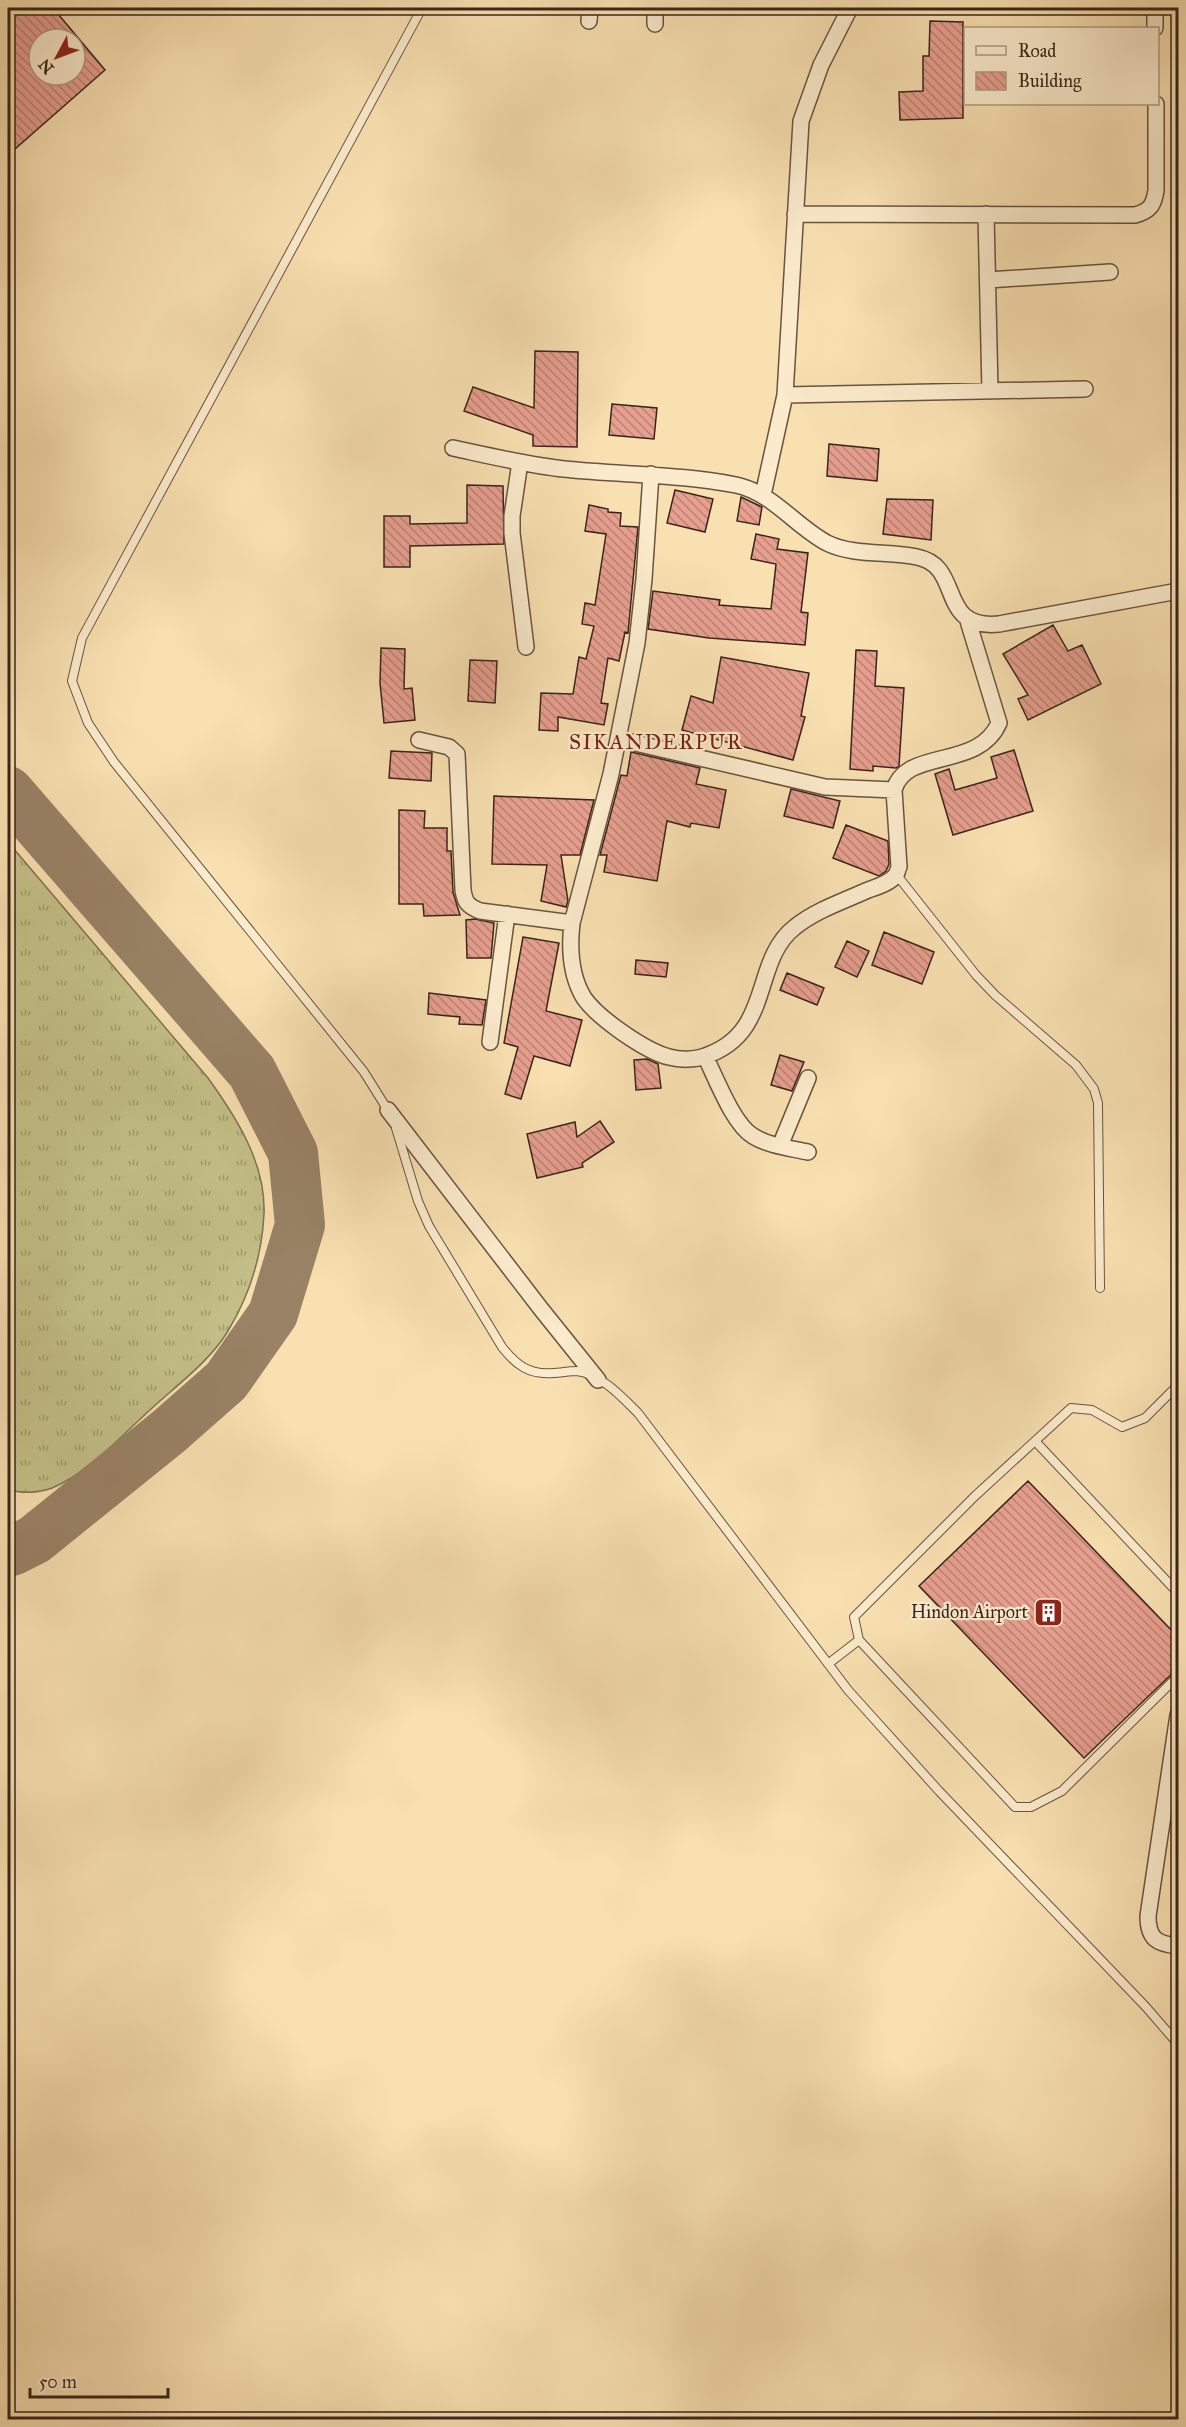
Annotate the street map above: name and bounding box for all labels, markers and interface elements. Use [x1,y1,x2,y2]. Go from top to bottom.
north arrow [27,27,87,87]
legend [964,27,1159,105]
text: Road [1018,40,1056,62]
text: N [34,55,58,78]
text: Building [1018,70,1082,93]
district label: SIKANDERPUR [569,729,743,755]
building icon: Hindon Airport [1033,1596,1065,1628]
place label: Hindon Airport [911,1601,1029,1623]
scale bar [30,2361,168,2399]
text: 50 m [39,2371,77,2393]

